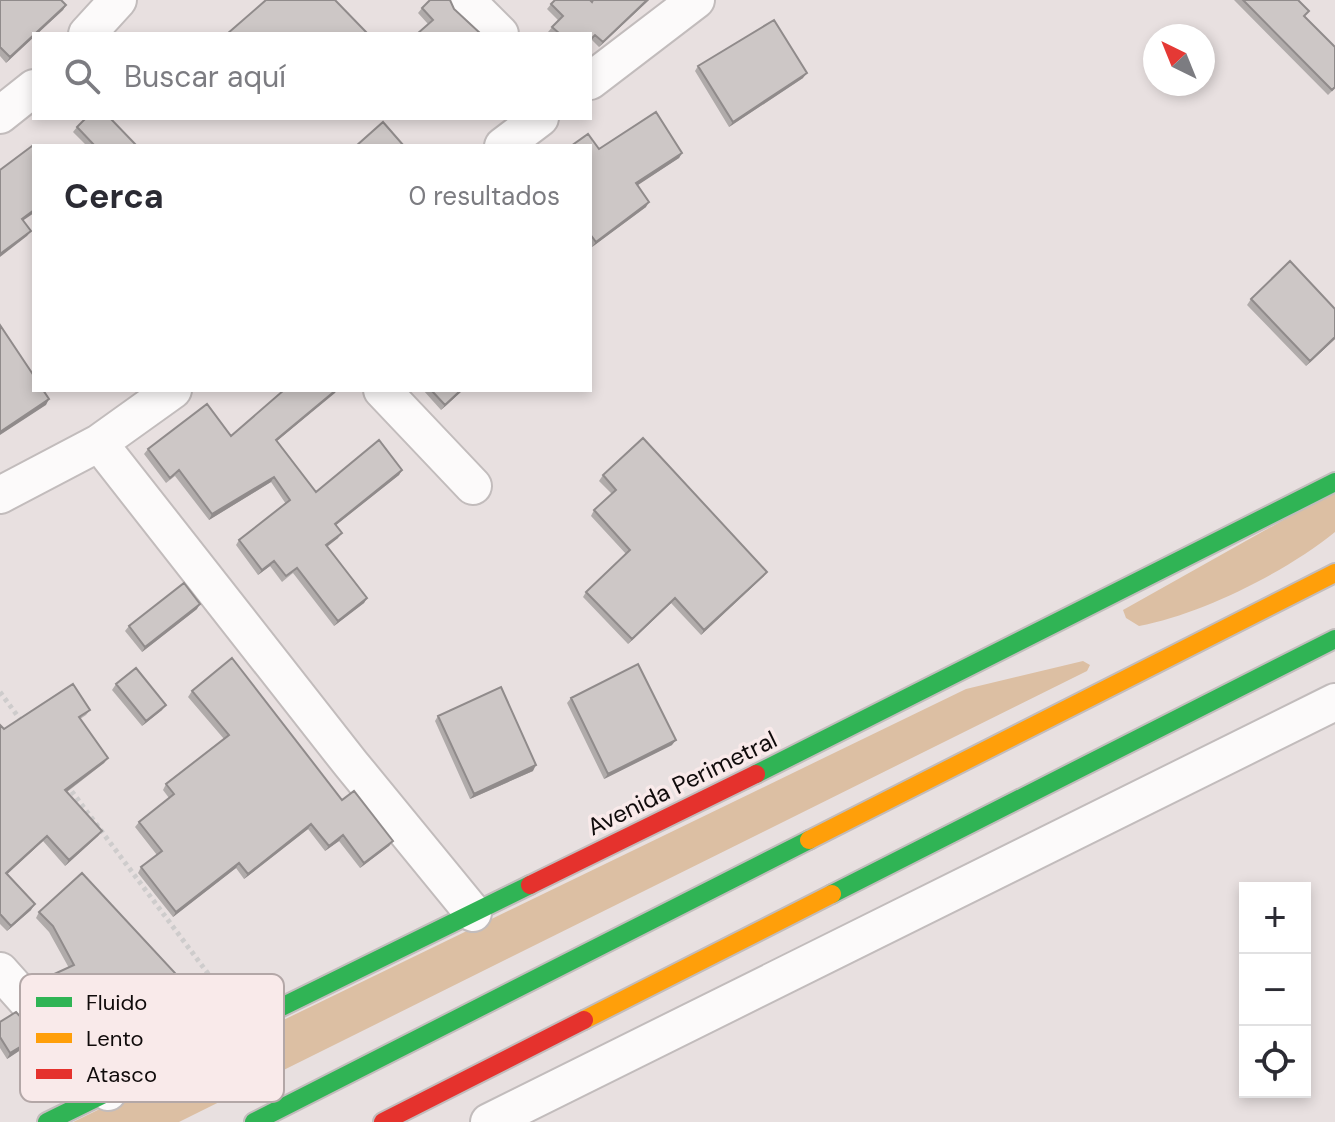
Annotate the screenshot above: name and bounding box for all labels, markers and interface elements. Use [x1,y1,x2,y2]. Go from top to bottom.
north arrow [1143,24,1215,96]
search box [32,32,592,120]
icon: search [60,54,104,98]
text: Buscar aquí [124,57,286,96]
text: Cerca [64,174,164,219]
text: 0 resultados [409,179,560,213]
street label: Avenida Perimetral [582,724,782,842]
map controls [1239,882,1311,1098]
button: + [1239,882,1311,954]
button: − [1239,954,1311,1026]
legend [20,974,284,1102]
text: Fluido [86,988,147,1017]
text: Lento [86,1024,144,1053]
button: locate [1239,1026,1311,1098]
text: Atasco [86,1060,157,1089]

